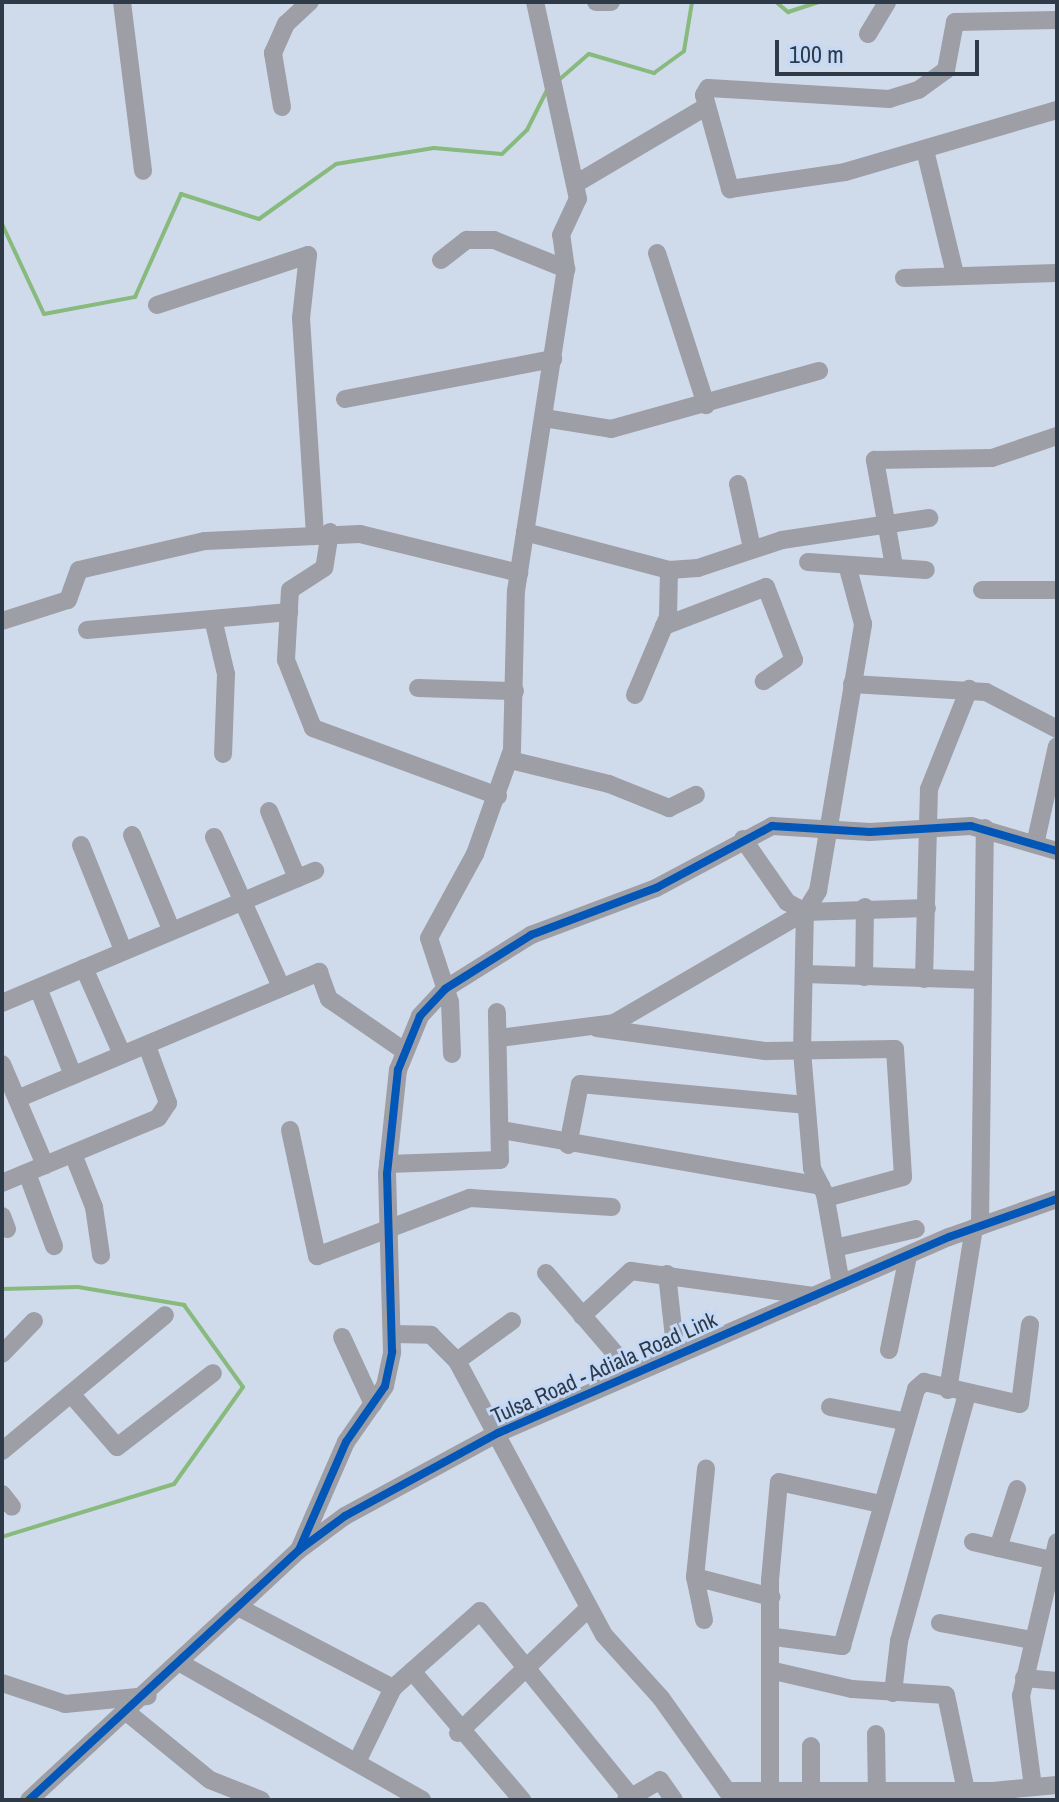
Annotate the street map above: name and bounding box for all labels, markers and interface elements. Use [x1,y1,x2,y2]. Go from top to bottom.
scale bar [779,24,983,74]
text: 100 m [789,38,844,70]
street label: Tulsa Road - Adiala Road Link [487,1306,721,1430]

